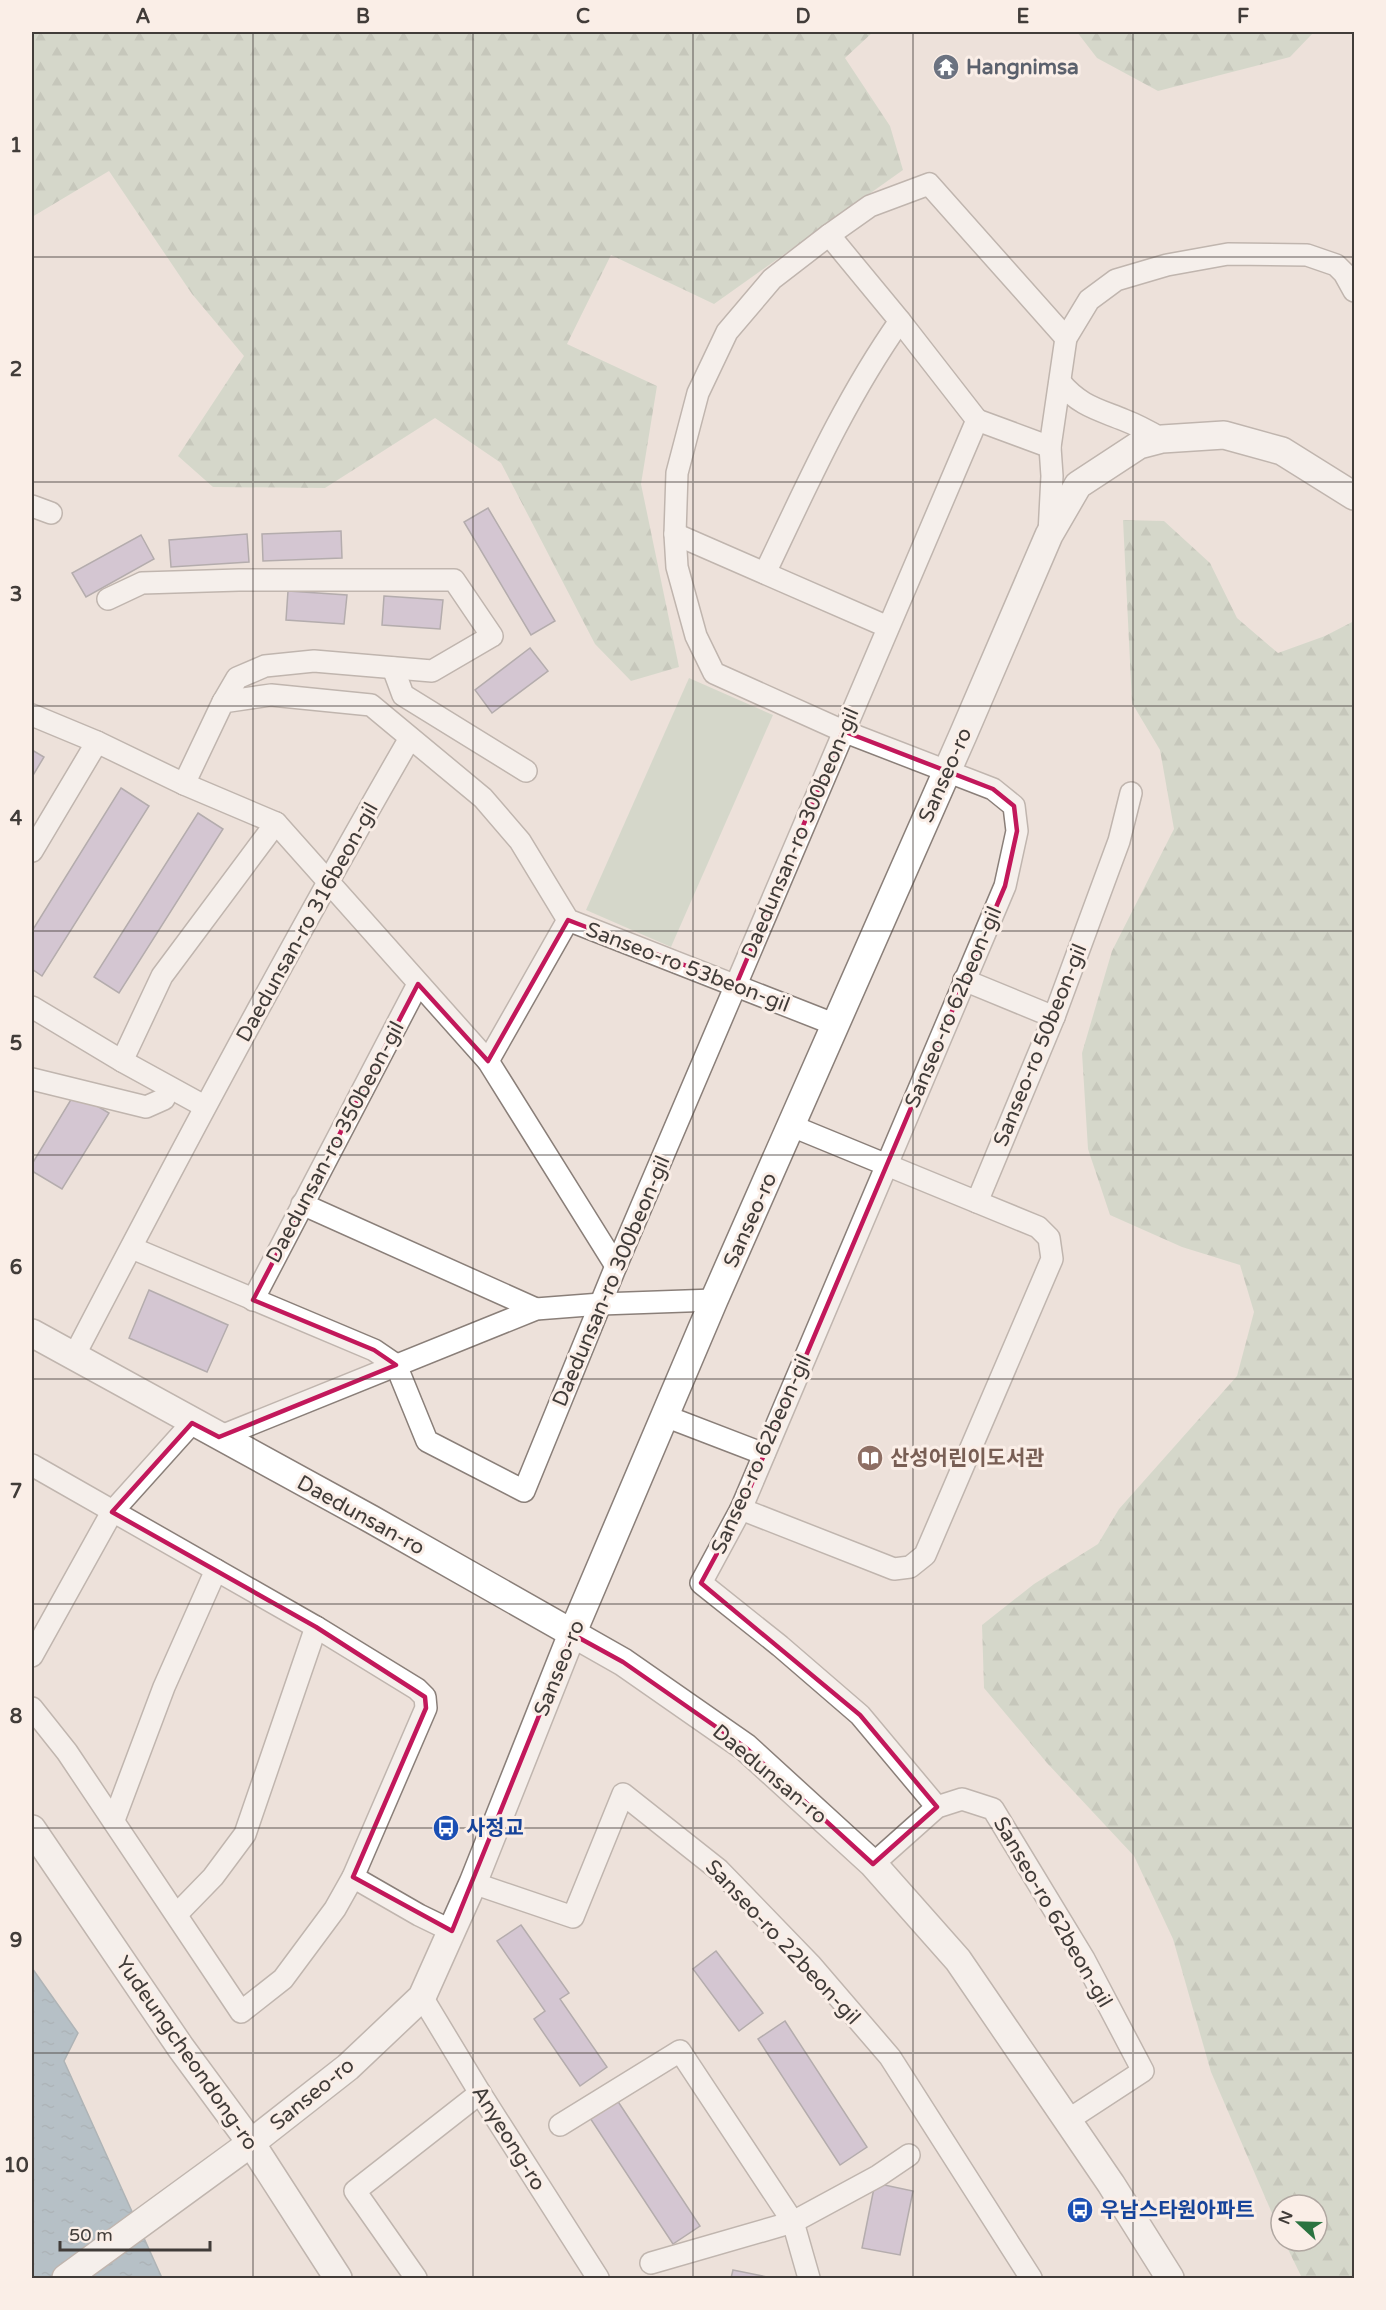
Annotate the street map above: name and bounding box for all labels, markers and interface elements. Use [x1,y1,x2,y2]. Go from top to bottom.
text: A [136,5,151,29]
text: B [356,5,370,29]
text: C [576,5,590,29]
text: D [795,5,811,29]
text: E [1017,5,1030,29]
text: F [1237,5,1249,29]
temple icon: Hangnimsa [931,52,961,82]
place label: Hangnimsa [966,55,1079,80]
text: 1 [10,134,22,158]
text: 2 [10,358,22,382]
text: 3 [10,583,22,607]
street label: Daedunsan-ro 300beon-gil [736,704,865,962]
street label: Sanseo-ro [913,724,977,827]
street label: Daedunsan-ro 316beon-gil [231,798,384,1046]
text: 4 [10,807,23,831]
street label: Sanseo-ro 62beon-gil [900,903,1007,1112]
street label: Sanseo-ro 53beon-gil [582,917,793,1018]
street label: Sanseo-ro 50beon-gil [988,940,1093,1150]
street label: Daedunsan-ro 350beon-gil [261,1017,410,1267]
text: 5 [10,1032,22,1056]
street label: Daedunsan-ro 300beon-gil [547,1152,676,1410]
street label: Sanseo-ro [718,1169,782,1272]
text: 6 [10,1256,22,1280]
street label: Sanseo-ro 62beon-gil [706,1350,817,1558]
library icon: 산성어린이도서관 [855,1443,885,1473]
place label: 산성어린이도서관 [890,1446,1045,1471]
street label: Daedunsan-ro [293,1470,429,1561]
text: 7 [10,1480,22,1504]
street label: Sanseo-ro [529,1617,590,1720]
text: 8 [10,1705,22,1729]
street label: Daedunsan-ro [707,1719,832,1830]
street label: Sanseo-ro 62beon-gil [988,1812,1117,2012]
bus stop icon: 사정교 [431,1813,461,1843]
place label: 사정교 [466,1816,524,1841]
street label: Sanseo-ro 22beon-gil [700,1855,865,2030]
text: 9 [10,1929,22,1953]
street label: Yudeungcheondong-ro [110,1951,263,2155]
street label: Sanseo-ro [265,2053,360,2136]
street label: Anyeong-ro [466,2081,551,2195]
text: 10 [3,2154,29,2178]
north arrow [1269,2193,1329,2253]
bus stop icon: 우남스타원아파트 [1065,2195,1095,2225]
place label: 우남스타원아파트 [1100,2198,1255,2223]
text: N [1274,2208,1298,2227]
scale bar [60,2214,210,2252]
text: 50 m [69,2224,113,2246]

